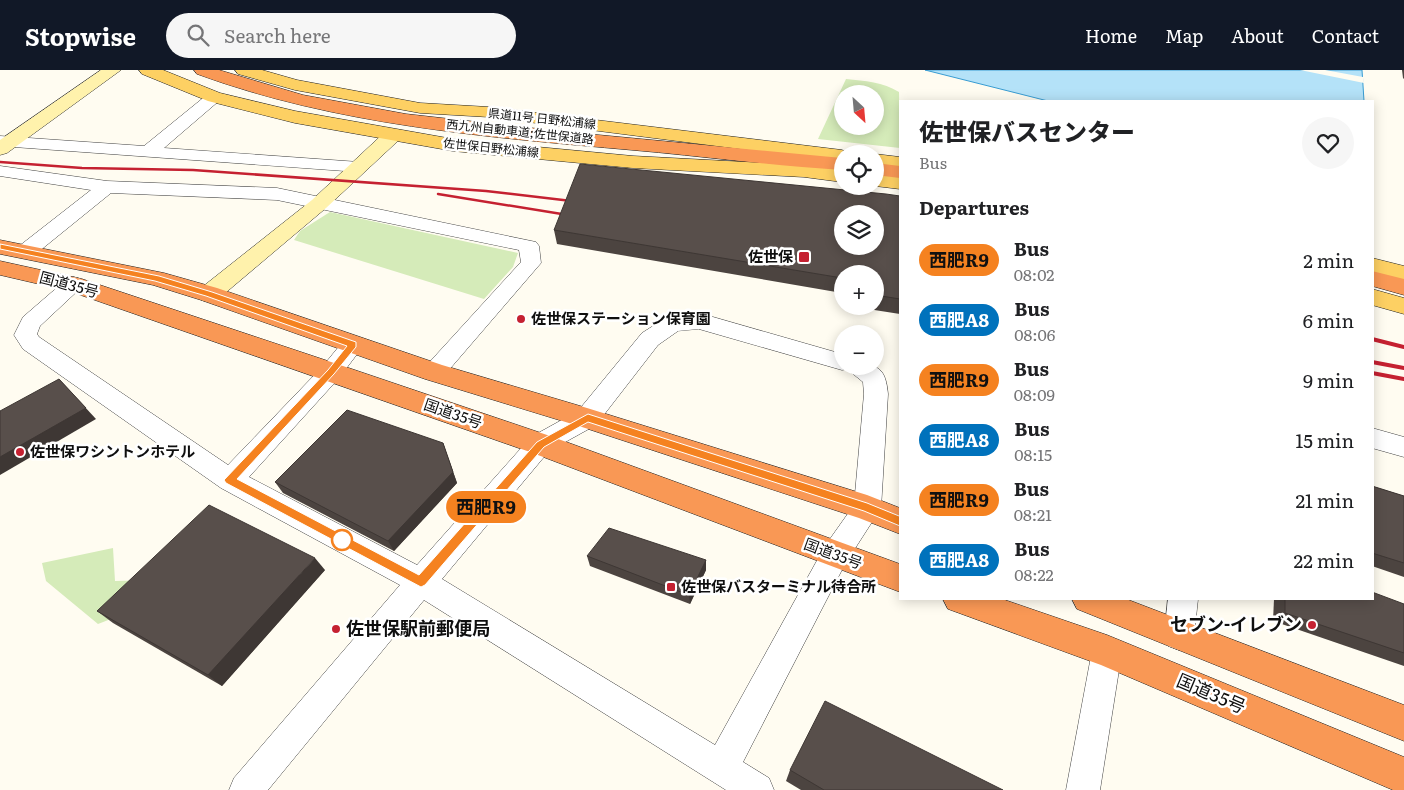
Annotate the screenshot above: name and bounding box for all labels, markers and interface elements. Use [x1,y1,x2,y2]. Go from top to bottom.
search box [166,13,516,58]
text: Stopwise [25,18,136,53]
icon: search [184,21,212,49]
text: Search here [224,21,331,49]
text: Home [1085,22,1137,49]
text: Map [1165,22,1203,49]
text: About [1231,22,1284,49]
text: Contact [1312,22,1379,49]
north arrow [834,85,884,135]
map controls [834,85,884,375]
street label: 県道11号 日野松浦線 [487,103,597,133]
text: 佐世保バスセンター [919,113,1135,148]
street label: 西九州自動車道;佐世保道路 [446,114,595,148]
button: heart [1302,117,1354,169]
street label: 佐世保日野松浦線 [442,133,540,161]
button: locate [834,145,884,195]
text: Bus [919,150,947,174]
text: Departures [919,193,1029,221]
button: layers [834,205,884,255]
text: Bus [1014,234,1049,262]
place label: 佐世保 [748,244,794,267]
text: 西肥R9 [929,246,989,273]
text: 2 min [1303,246,1354,274]
marker: 佐世保 [797,250,811,264]
text: 08:02 [1014,262,1054,286]
street label: 国道35号 [37,265,102,303]
button: + [834,265,884,315]
text: Bus [1014,294,1050,322]
place label: 佐世保ステーション保育園 [531,306,711,329]
text: 西肥A8 [929,306,989,333]
text: 6 min [1303,306,1354,334]
marker: 佐世保ステーション保育園 [515,313,527,325]
text: 08:06 [1014,322,1055,346]
button: − [834,325,884,375]
text: Bus [1014,354,1049,382]
text: 西肥R9 [929,366,989,393]
text: 9 min [1303,366,1354,394]
text: 08:09 [1014,382,1055,406]
street label: 国道35号 [421,392,486,433]
text: Bus [1014,414,1050,442]
text: 西肥A8 [929,426,989,453]
text: 15 min [1295,426,1354,454]
place label: 佐世保ワシントンホテル [30,439,195,462]
text: 08:15 [1014,442,1052,466]
marker: 佐世保ワシントンホテル [14,446,26,458]
text: Bus [1014,474,1049,502]
text: 西肥R9 [929,486,989,513]
text: 21 min [1295,486,1354,514]
line badge: 西肥R9 [451,491,521,523]
text: 西肥R9 [456,493,516,520]
text: 08:21 [1014,502,1052,526]
unlabelled marker [331,529,353,551]
street label: 国道35号 [801,531,866,574]
text: Bus [1014,534,1050,562]
text: 西肥A8 [929,546,989,573]
text: 22 min [1294,546,1354,574]
text: 08:22 [1014,562,1054,586]
place label: 佐世保バスターミナル待合所 [681,574,876,597]
marker: 佐世保バスターミナル待合所 [665,581,677,593]
place label: セブン-イレブン [1170,610,1302,637]
place label: 佐世保駅前郵便局 [346,614,490,641]
marker: セブン-イレブン [1306,619,1318,631]
marker: 佐世保駅前郵便局 [330,623,342,635]
street label: 国道35号 [1173,666,1250,719]

